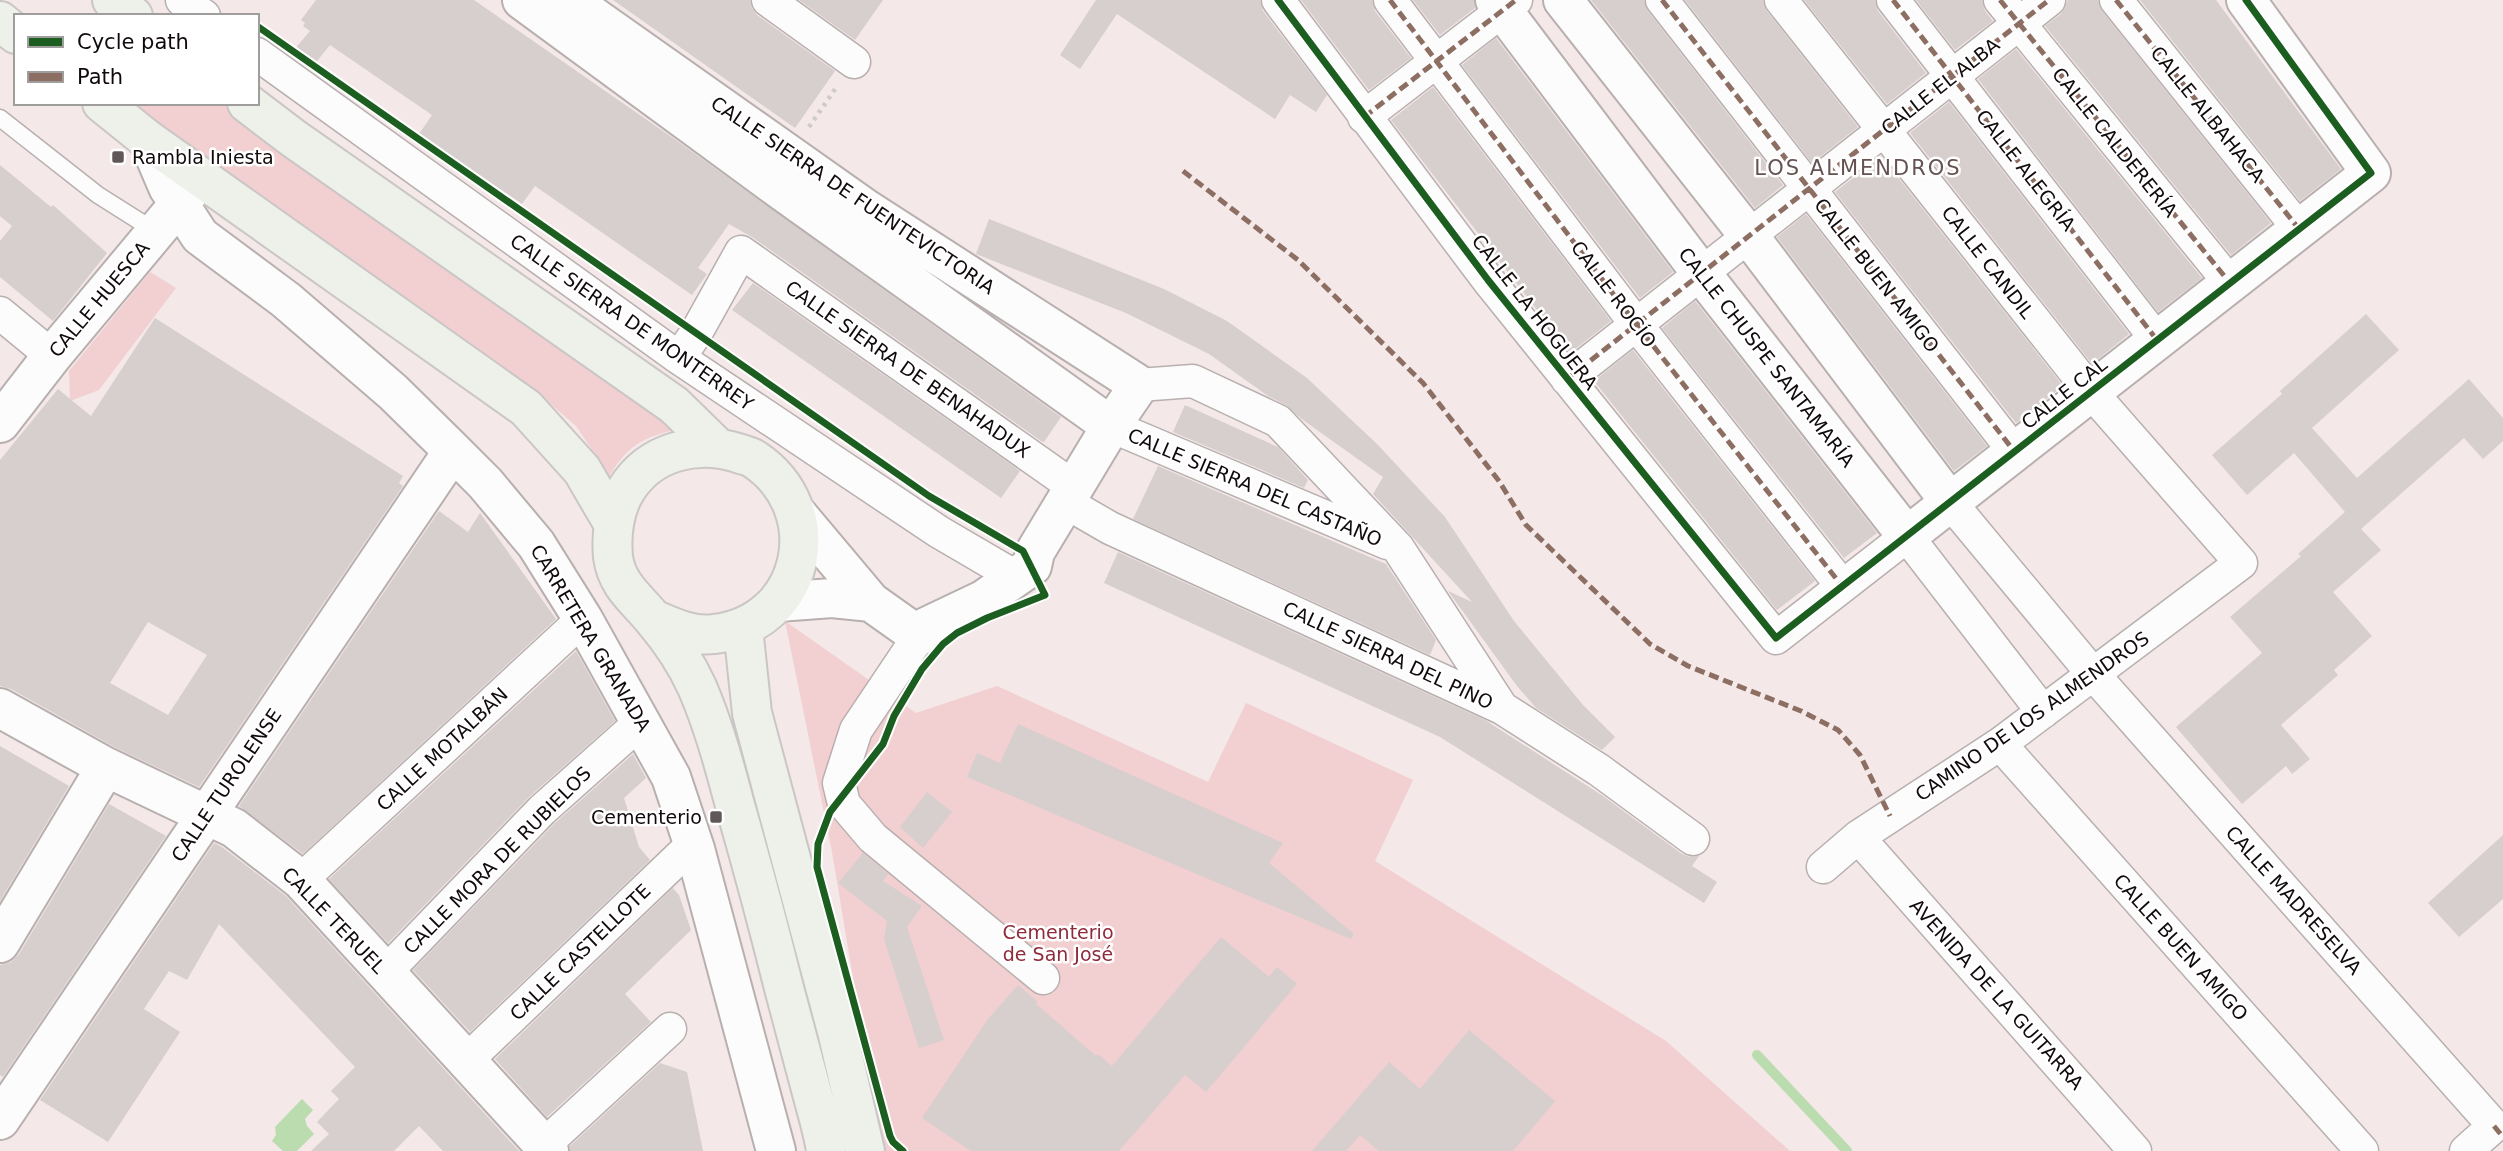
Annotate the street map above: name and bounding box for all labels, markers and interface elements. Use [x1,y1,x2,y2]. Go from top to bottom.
legend [14,14,259,105]
text: Cycle path [77,30,189,54]
street label: CALLE EL ALBA [1877,33,2003,139]
street label: CALLE ALBAHACA [2146,42,2270,186]
street label: CALLE CALDERERÍA [2048,63,2182,221]
text: Path [77,65,123,89]
street label: CALLE SIERRA DE FUENTEVICTORIA [707,92,999,298]
street label: CALLE ALEGRÍA [1972,105,2080,235]
place label: Rambla Iniesta [132,146,274,168]
marker: Rambla Iniesta [110,149,126,165]
district label: LOS ALMENDROS [1754,156,1962,180]
street label: CALLE BUEN AMIGO [1810,194,1944,356]
street label: CALLE CANDIL [1937,201,2039,323]
street label: CALLE SIERRA DE MONTERREY [506,229,758,415]
street label: CALLE LA HOGUERA [1468,230,1602,394]
street label: CALLE ROCÍO [1567,236,1661,352]
street label: CALLE HUESCA [44,237,154,361]
street label: CALLE CHUSPE SANTAMARÍA [1674,243,1860,471]
street label: CALLE SIERRA DE BENAHADUX [781,276,1035,462]
street label: CALLE CAL [2017,353,2111,433]
street label: CALLE SIERRA DEL CASTAÑO [1125,423,1385,551]
street label: CARRETERA GRANADA [526,540,656,736]
street label: CALLE SIERRA DEL PINO [1279,597,1497,713]
street label: CAMINO DE LOS ALMENDROS [1911,627,2153,805]
street label: CALLE MOTALBÁN [372,683,512,815]
street label: CALLE TUROLENSE [167,704,285,866]
street label: CALLE MORA DE RUBIELOS [399,762,595,958]
place label: Cementerio [591,806,702,828]
marker: Cementerio [708,809,724,825]
street label: CALLE MADRESELVA [2222,821,2366,979]
street label: CALLE TERUEL [278,862,390,978]
street label: CALLE BUEN AMIGO [2109,869,2253,1025]
street label: CALLE CASTELLOTE [505,879,655,1025]
street label: AVENIDA DE LA GUITARRA [1906,894,2088,1094]
park label: Cementerio de San José [1002,921,1114,965]

